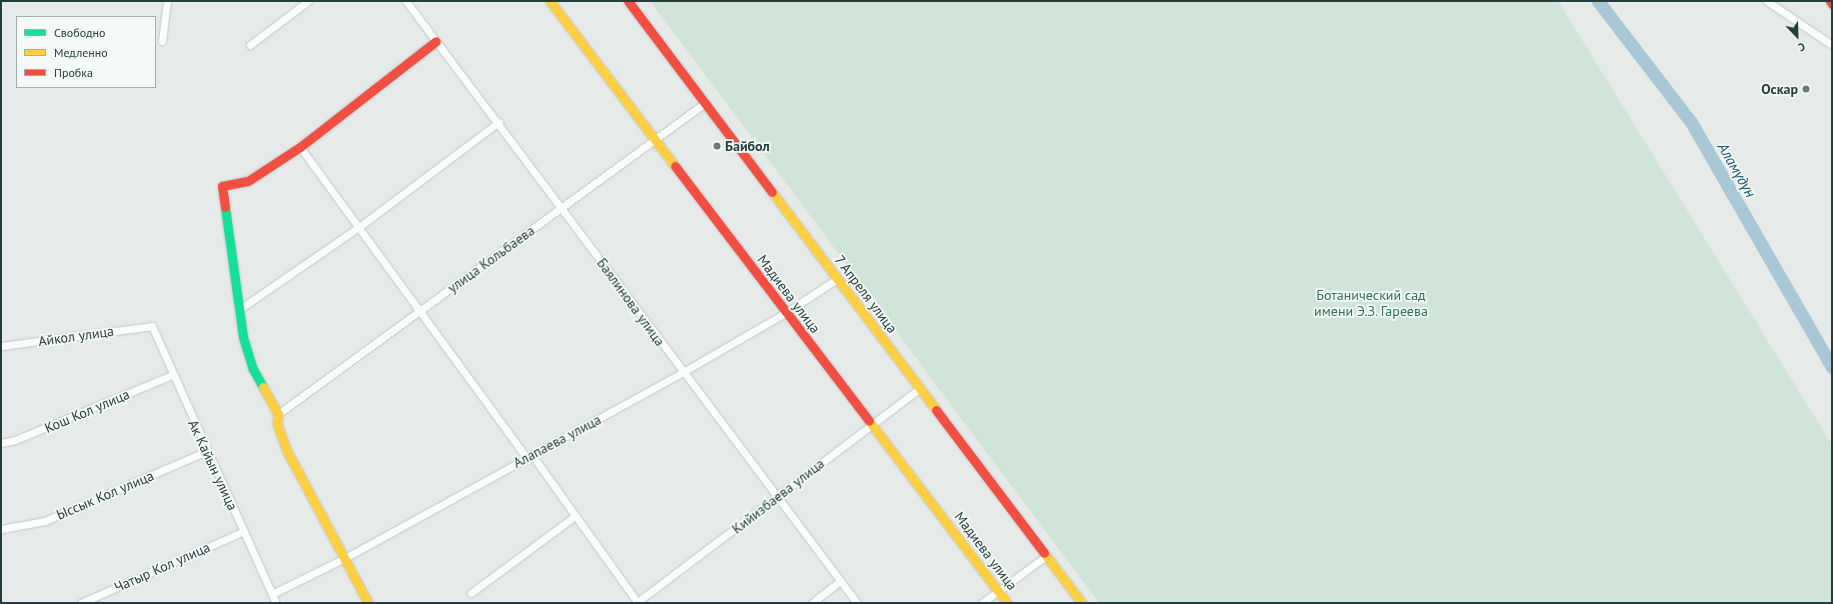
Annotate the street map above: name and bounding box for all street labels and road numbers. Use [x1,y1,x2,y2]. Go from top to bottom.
street label: улица Кольбаева [444,222,538,296]
street label: 7 Апреля улица [831,251,901,337]
street label: Мадиева улица [754,252,824,336]
street label: Баялинова улица [594,255,668,349]
street label: Айкол улица [37,322,115,350]
street label: Кош Кол улица [42,386,132,436]
street label: Алапаева улица [510,411,604,471]
street label: Ак Кайын улица [185,417,241,513]
street label: Кийизбаева улица [729,455,827,537]
street label: Ыссык Кол улица [54,467,156,523]
street label: Мадиева улица [951,509,1021,593]
street label: Чатыр Кол улица [112,538,212,596]

